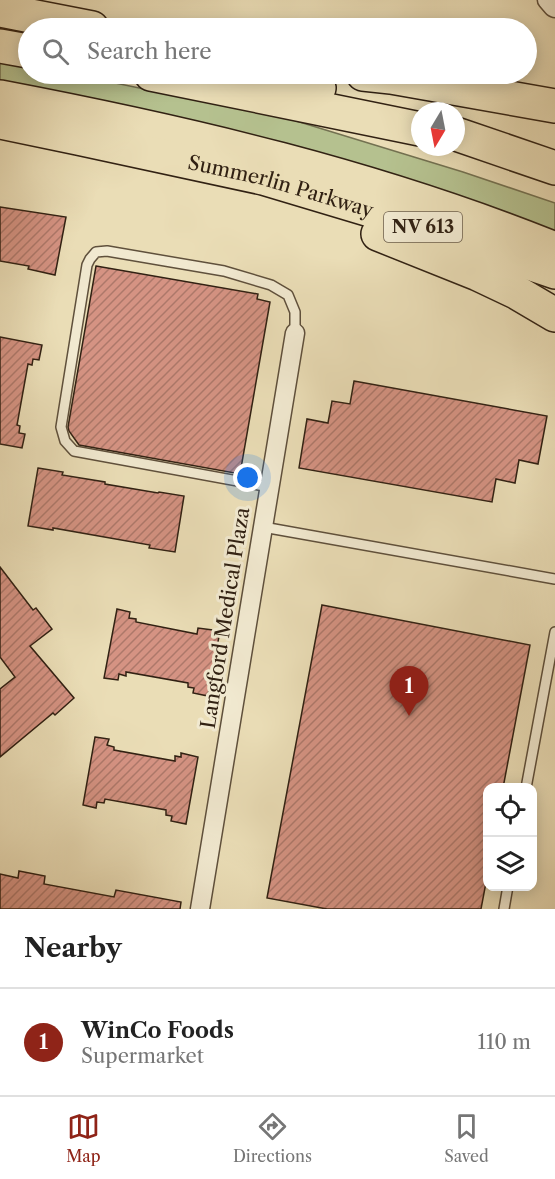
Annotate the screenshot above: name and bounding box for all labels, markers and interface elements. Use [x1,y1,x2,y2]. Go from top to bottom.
search box [18,18,537,84]
icon: search [39,35,72,68]
text: Search here [87,38,212,65]
north arrow [411,102,465,156]
street label: Summerlin Parkway [186,150,377,223]
road number: NV 613 [384,212,462,242]
your location [233,463,262,492]
street label: Langford Medical Plaza [196,505,254,730]
pin: 1 [390,666,428,716]
map controls [483,783,537,891]
button: locate [483,783,537,837]
button: layers [483,837,537,891]
text: Nearby [24,932,122,964]
text: WinCo Foods [81,1017,234,1044]
text: 1 [39,1030,48,1054]
text: 110 m [478,1030,531,1054]
text: Supermarket [81,1044,204,1068]
tab: Map [66,1110,101,1166]
tab: Directions [233,1110,312,1166]
tab: Saved [444,1110,489,1166]

